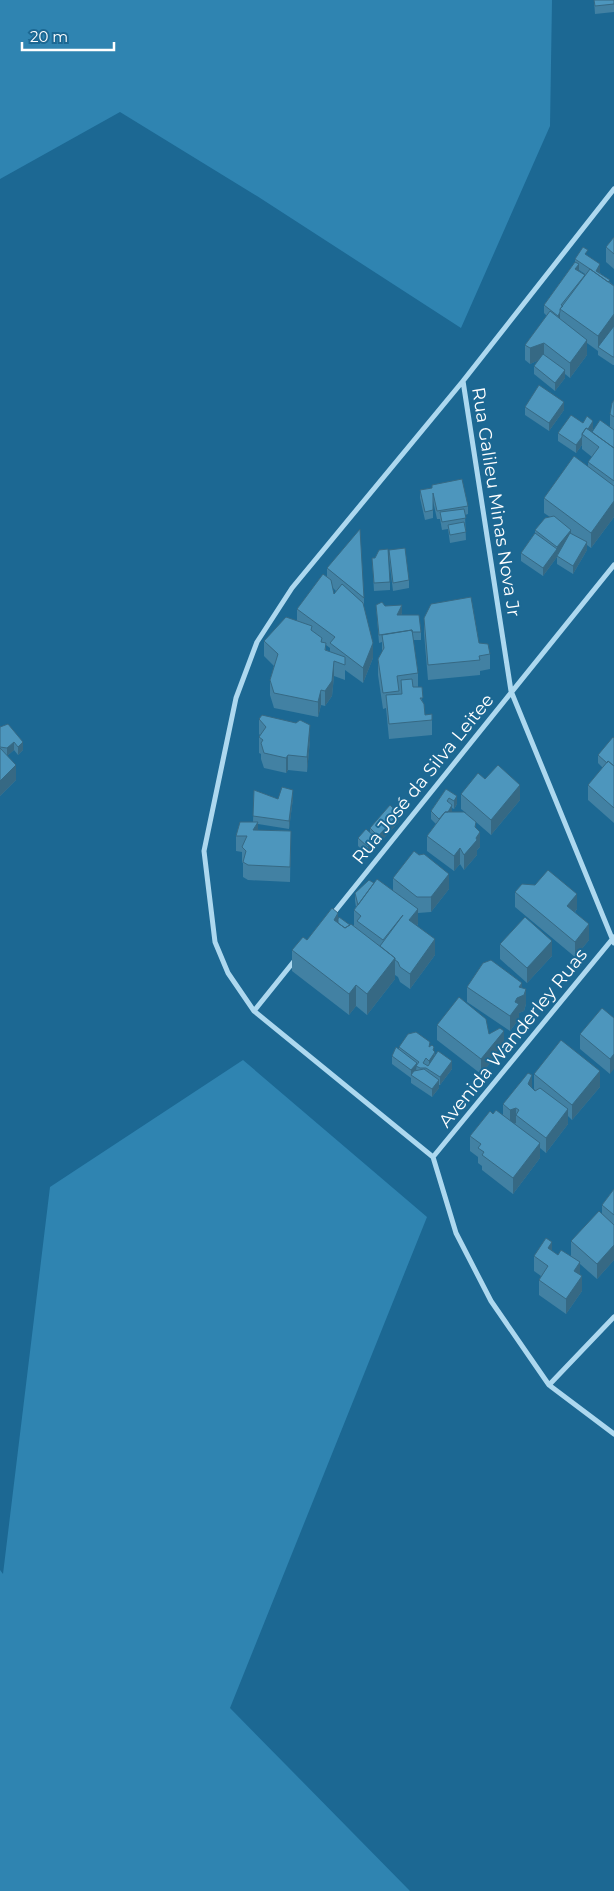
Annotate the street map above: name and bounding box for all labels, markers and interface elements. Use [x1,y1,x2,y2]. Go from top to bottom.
scale bar [22,20,115,52]
text: 20 m [30,27,68,46]
street label: Rua Galileu Minas Nova Jr [467,386,525,618]
street label: Rua José da Silva Leitee [347,689,499,869]
street label: Avenida Wanderley Ruas [434,944,592,1132]

